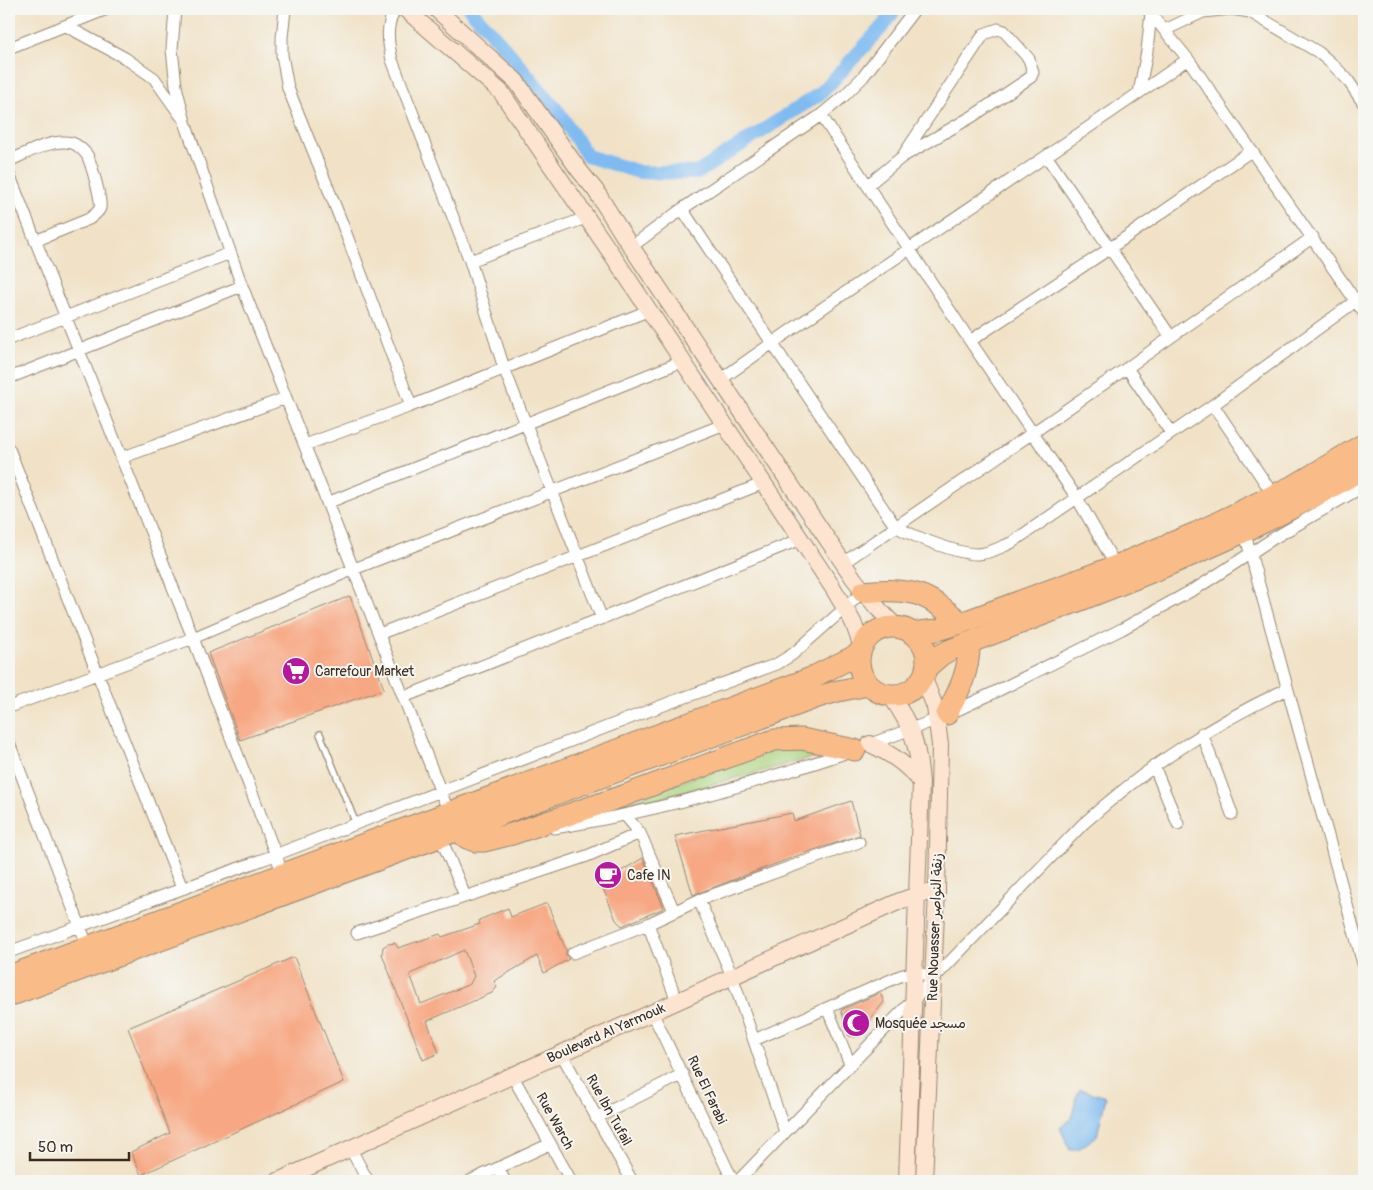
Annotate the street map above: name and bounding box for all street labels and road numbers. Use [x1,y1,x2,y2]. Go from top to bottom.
street label: Rue Nouasser زنقة النواصر [924,853,946,1001]
street label: Boulevard Al Yarmouk [544,999,668,1067]
street label: Rue El Farabi [684,1053,730,1127]
street label: Rue Ibn Tufail [582,1071,636,1149]
street label: Rue Warch [532,1090,578,1152]

